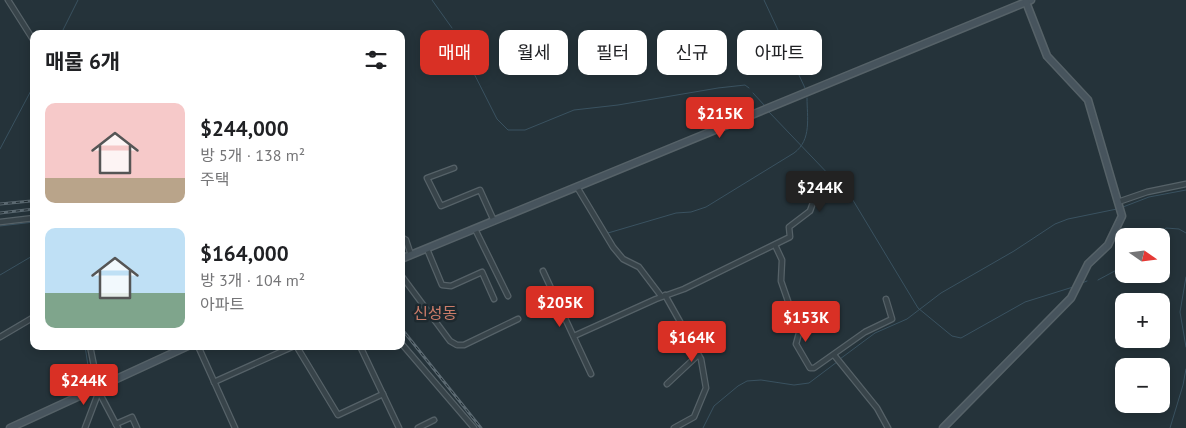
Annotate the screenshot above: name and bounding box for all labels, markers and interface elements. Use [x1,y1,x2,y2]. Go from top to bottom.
chip: 매매 [420,30,489,75]
chip: 월세 [499,30,568,75]
chip: 필터 [578,30,647,75]
chip: 신규 [657,30,727,75]
chip: 아파트 [737,30,822,75]
icon: filters [362,46,390,74]
text: 매물 6개 [45,48,120,75]
pin: $215K [685,96,755,139]
text: $215K [697,103,743,123]
text: $244,000 [200,115,289,142]
icon: home [85,123,145,183]
text: 방 5개 · 138 m² [200,145,305,165]
text: 주택 [200,169,229,189]
pin: $244K [785,170,855,213]
text: $244K [797,177,843,197]
north arrow [1115,228,1170,282]
map controls [1115,228,1170,413]
text: $164,000 [200,240,289,267]
icon: home [85,248,145,308]
text: 방 3개 · 104 m² [200,270,305,290]
pin: $205K [525,286,595,328]
text: $205K [537,292,583,312]
button: + [1115,293,1170,348]
text: 아파트 [200,294,244,314]
pin: $153K [771,300,841,343]
district label: 신성동 [413,303,457,323]
text: $153K [783,307,829,327]
pin: $164K [657,320,727,363]
text: $164K [669,327,715,347]
button: − [1115,358,1170,413]
pin: $244K [49,364,119,406]
text: $244K [61,370,107,390]

